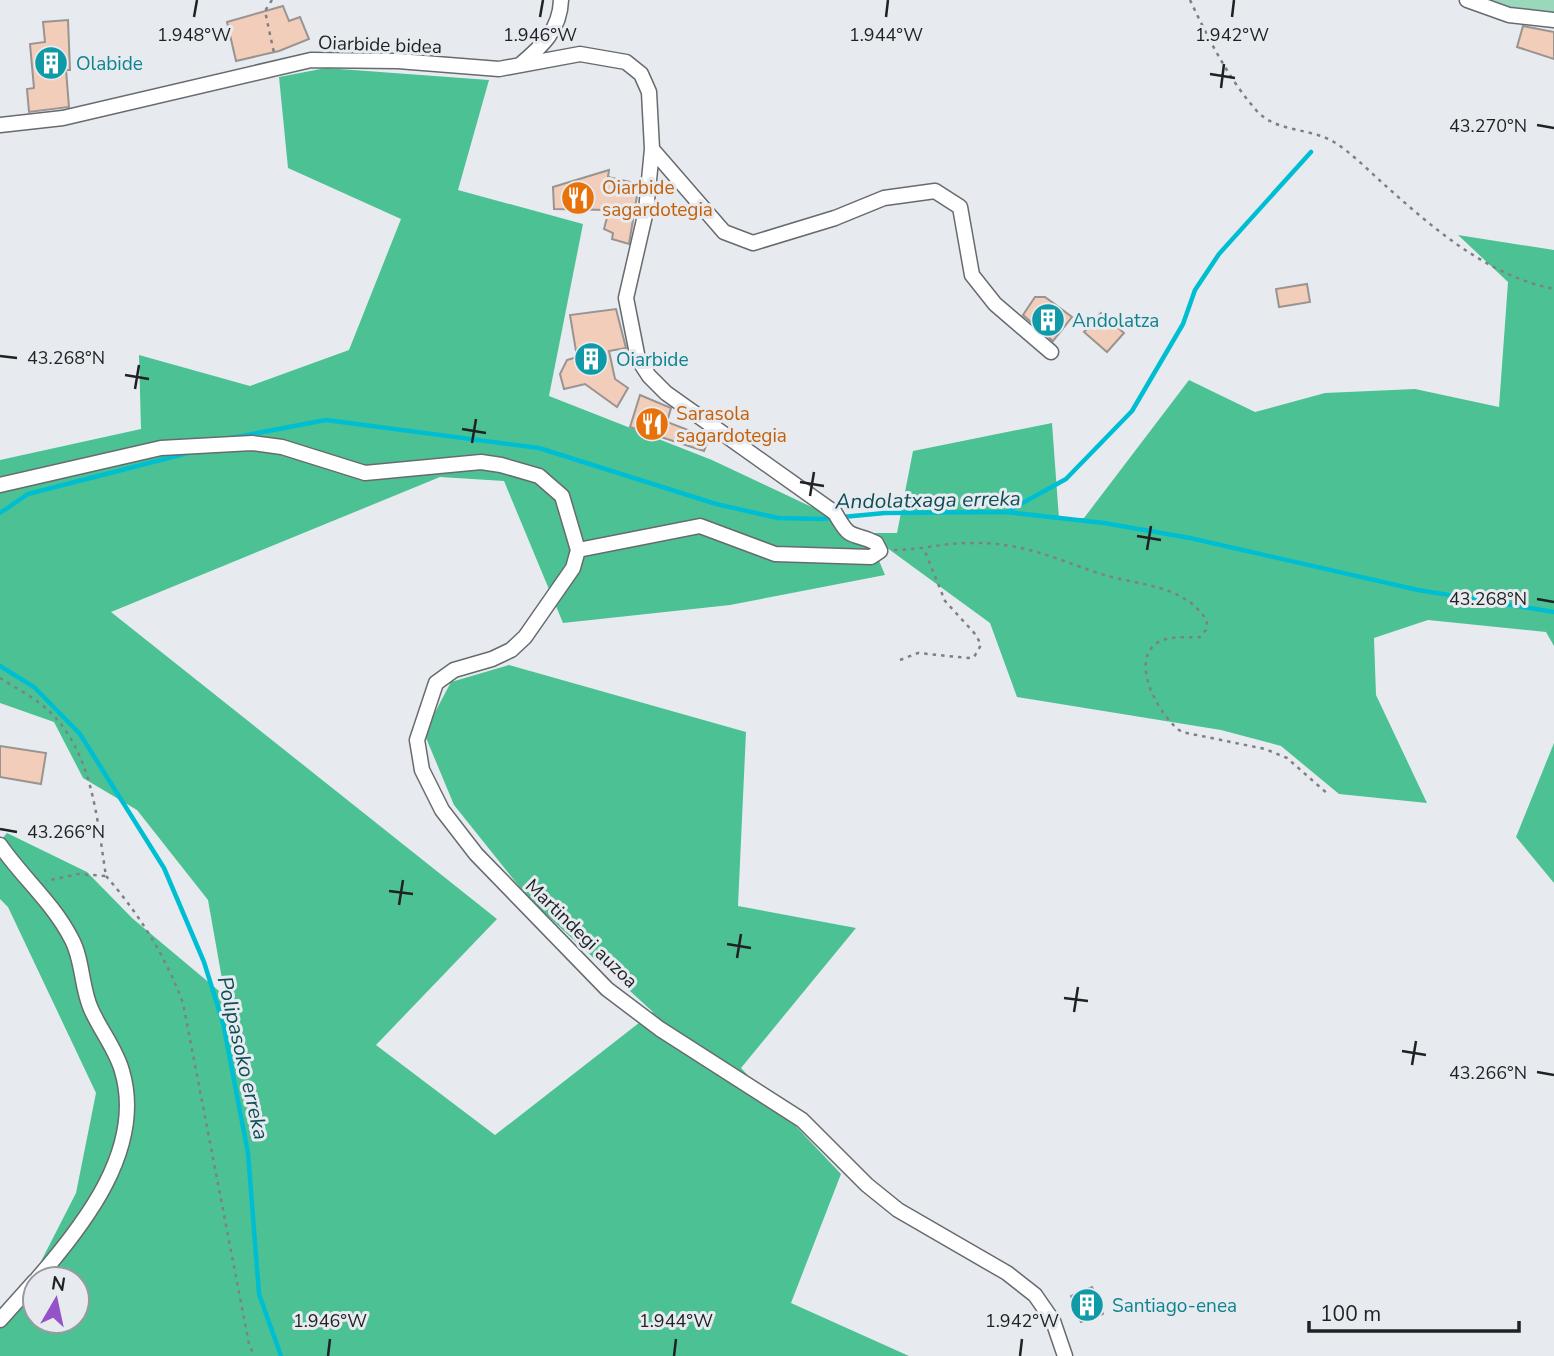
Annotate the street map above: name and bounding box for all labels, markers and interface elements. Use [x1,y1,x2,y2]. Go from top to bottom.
text: 1.948°W [157,23,231,47]
text: 1.946°W [503,23,577,47]
text: 1.944°W [849,23,923,47]
text: 1.942°W [1195,23,1269,47]
street label: Oiarbide bidea [317,30,442,60]
building icon: Olabide [32,44,70,82]
place label: Olabide [76,51,143,77]
text: 43.270°N [1449,114,1527,138]
place label: Oiarbide sagardotegia [602,175,713,223]
restaurant icon: Oiarbide sagardotegia [559,179,597,217]
building icon: Andolatza [1029,301,1067,339]
place label: Andolatza [1072,308,1159,334]
building icon: Oiarbide [572,340,610,378]
text: 43.268°N [27,346,105,370]
place label: Oiarbide [616,347,689,373]
place label: Sarasola sagardotegia [676,401,787,449]
restaurant icon: Sarasola sagardotegia [633,405,671,443]
water label: Andolatxaga erreka [834,484,1021,516]
text: 43.268°N [1449,587,1527,611]
text: 43.266°N [27,820,105,844]
street label: Martindegi auzoa [519,873,643,994]
water label: Polipasoko erreka [211,974,275,1142]
text: 43.266°N [1449,1061,1527,1085]
north arrow [21,1265,91,1335]
text: N [49,1270,68,1298]
building icon: Santiago-enea [1068,1286,1106,1324]
scale bar [1309,1290,1519,1334]
place label: Santiago-enea [1112,1293,1237,1319]
text: 100 m [1320,1300,1381,1328]
text: 1.946°W [293,1309,367,1333]
text: 1.944°W [639,1309,713,1333]
text: 1.942°W [985,1309,1059,1333]

